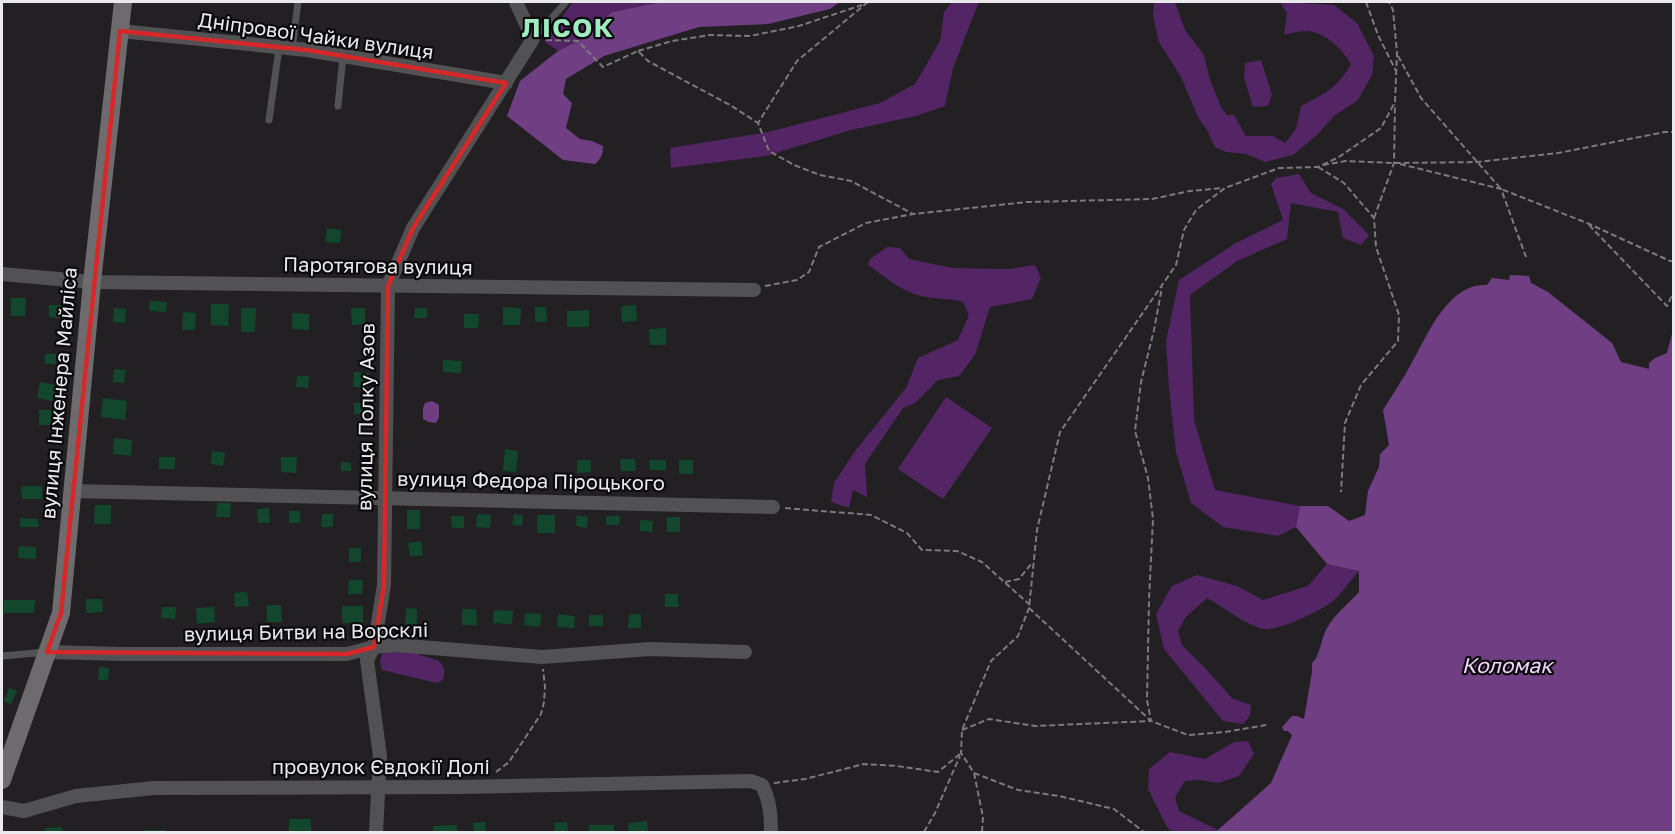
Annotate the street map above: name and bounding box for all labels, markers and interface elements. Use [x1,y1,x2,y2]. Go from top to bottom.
street label: Дніпрової Чайки вулиця [197,7,435,63]
district label: ЛІСОК [522,12,614,43]
street label: Паротягова вулиця [283,251,473,279]
street label: вулиця Інженера Майліса [35,266,81,520]
street label: вулиця Полку Азов [351,323,379,511]
street label: вулиця Федора Піроцького [397,466,665,494]
street label: вулиця Битви на Ворсклі [184,617,428,645]
water label: Коломак [1462,652,1555,678]
street label: провулок Євдокії Долі [272,754,490,778]

